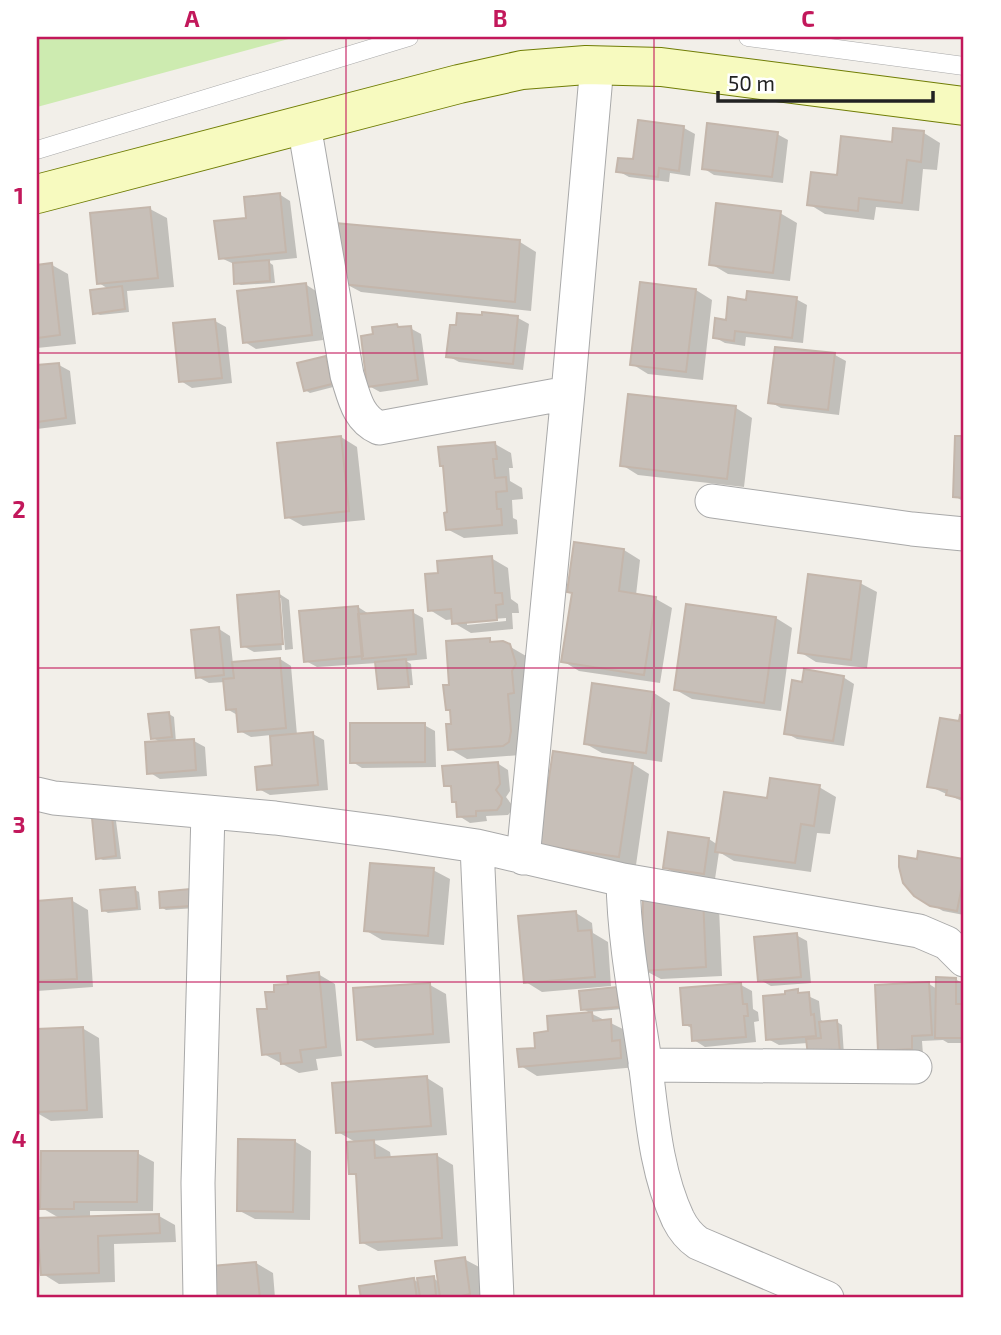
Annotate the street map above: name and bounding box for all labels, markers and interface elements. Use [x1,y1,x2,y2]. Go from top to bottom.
text: A [184,4,200,32]
text: B [493,4,507,32]
text: C [801,4,815,32]
scale bar [718,60,933,104]
text: 50 m [728,70,775,95]
text: 1 [14,181,24,209]
text: 2 [12,495,26,523]
text: 3 [12,810,26,838]
text: 4 [12,1124,26,1152]

